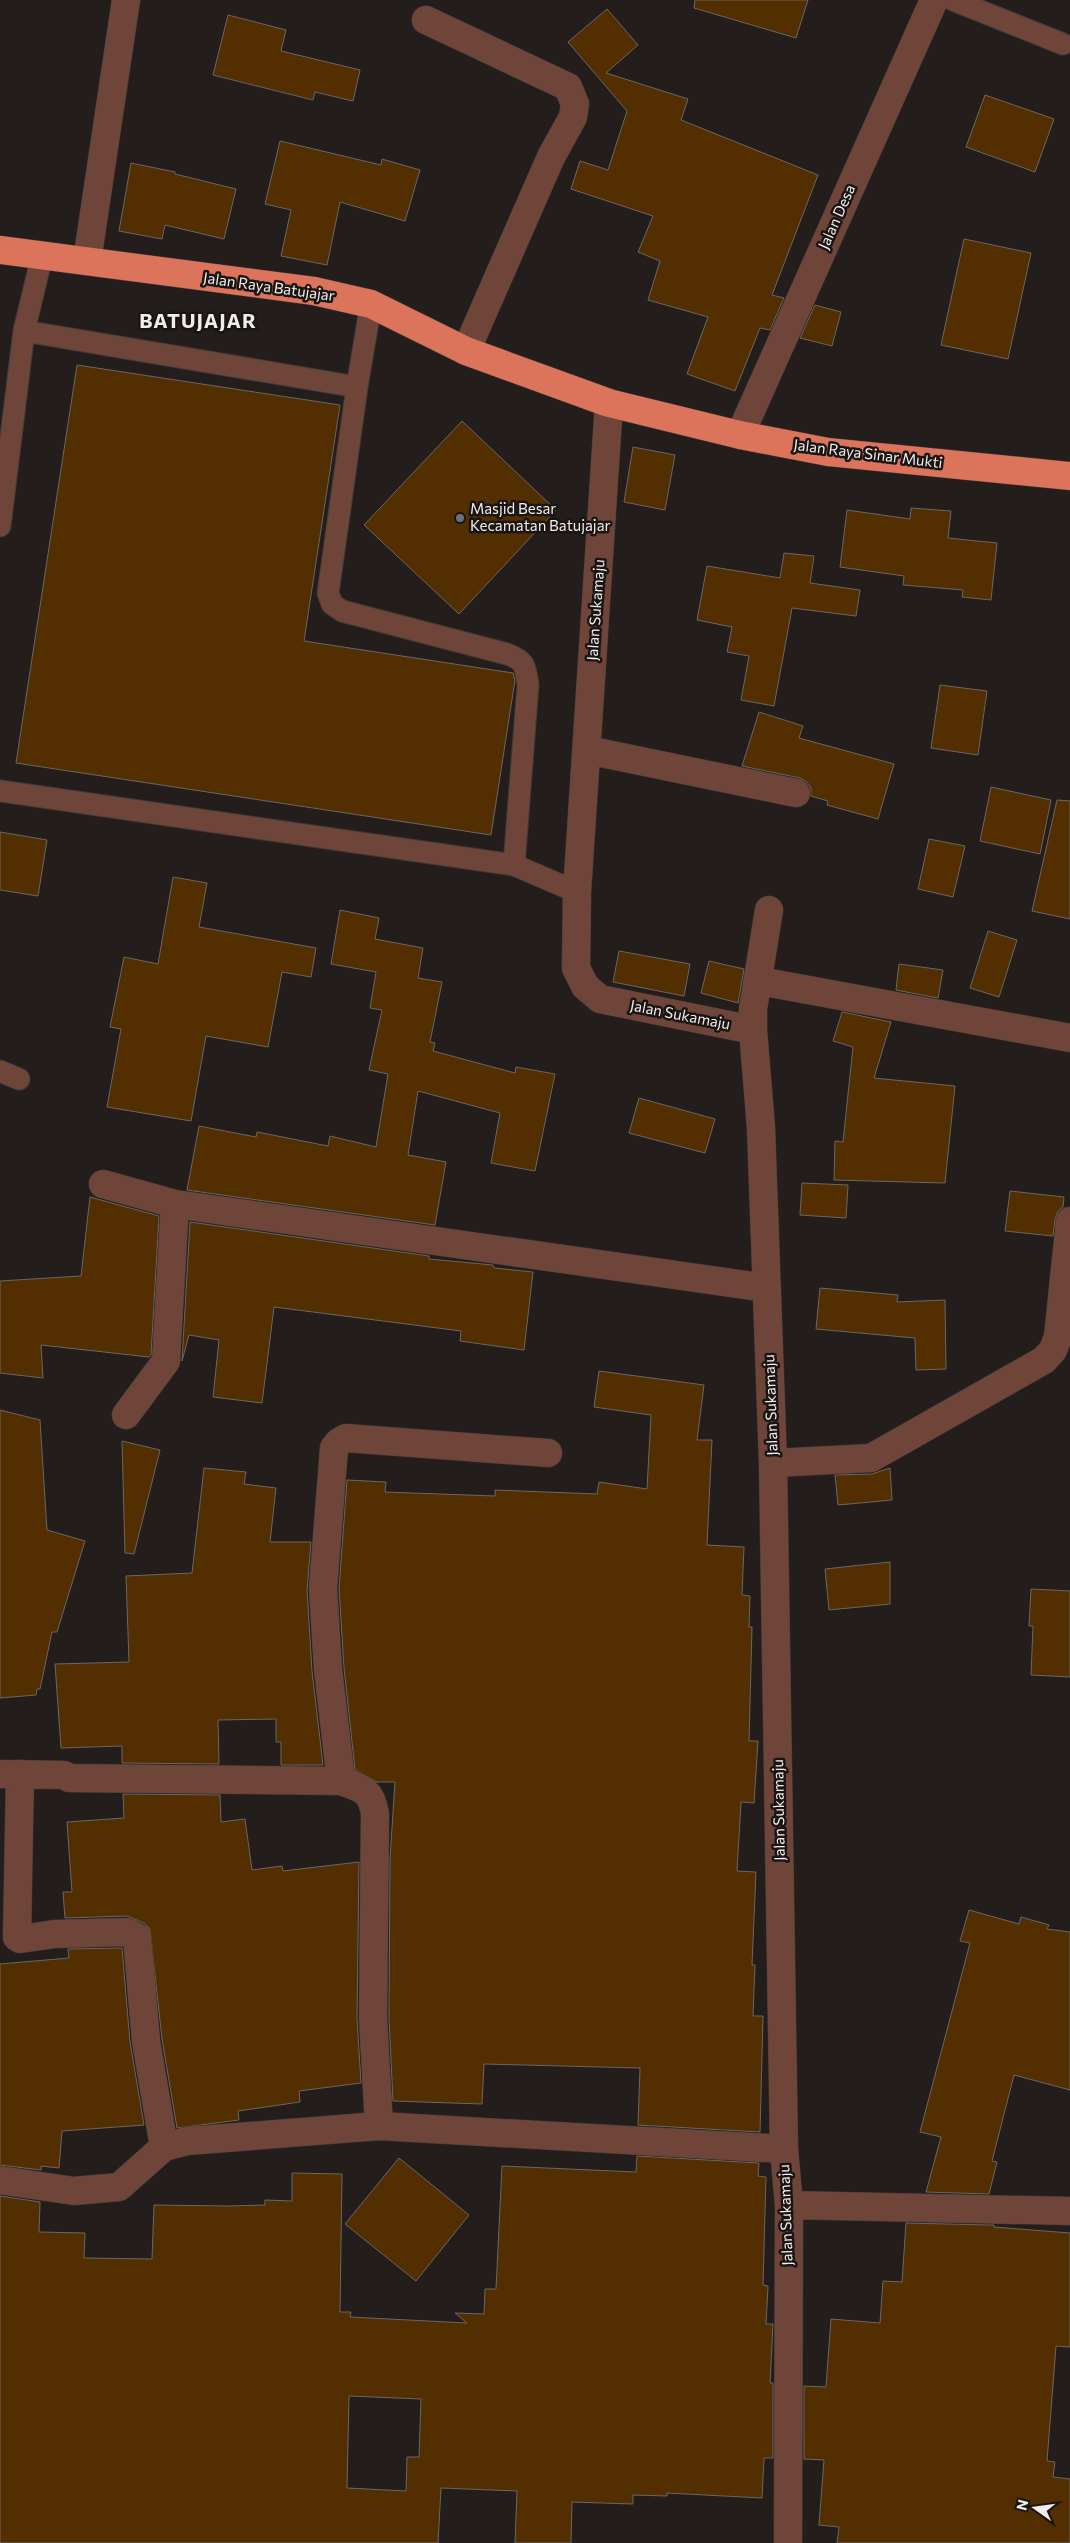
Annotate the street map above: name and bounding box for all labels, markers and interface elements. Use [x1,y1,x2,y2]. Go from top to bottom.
street label: Jalan Desa [814,181,858,252]
street label: Jalan Raya Batujajar [202,268,336,304]
district label: BATUJAJAR [139,308,257,332]
street label: Jalan Raya Sinar Mukti [793,435,944,471]
place label: Masjid Besar Kecamatan Batujajar [470,499,611,534]
marker: Masjid Besar Kecamatan Batujajar [454,512,466,524]
street label: Jalan Sukamaju [582,559,608,661]
street label: Jalan Sukamaju [629,995,732,1033]
street label: Jalan Sukamaju [759,1354,781,1456]
street label: Jalan Sukamaju [768,1759,788,1861]
street label: Jalan Sukamaju [774,2164,796,2266]
north arrow [1010,2483,1060,2533]
text: N [1012,2498,1031,2512]

